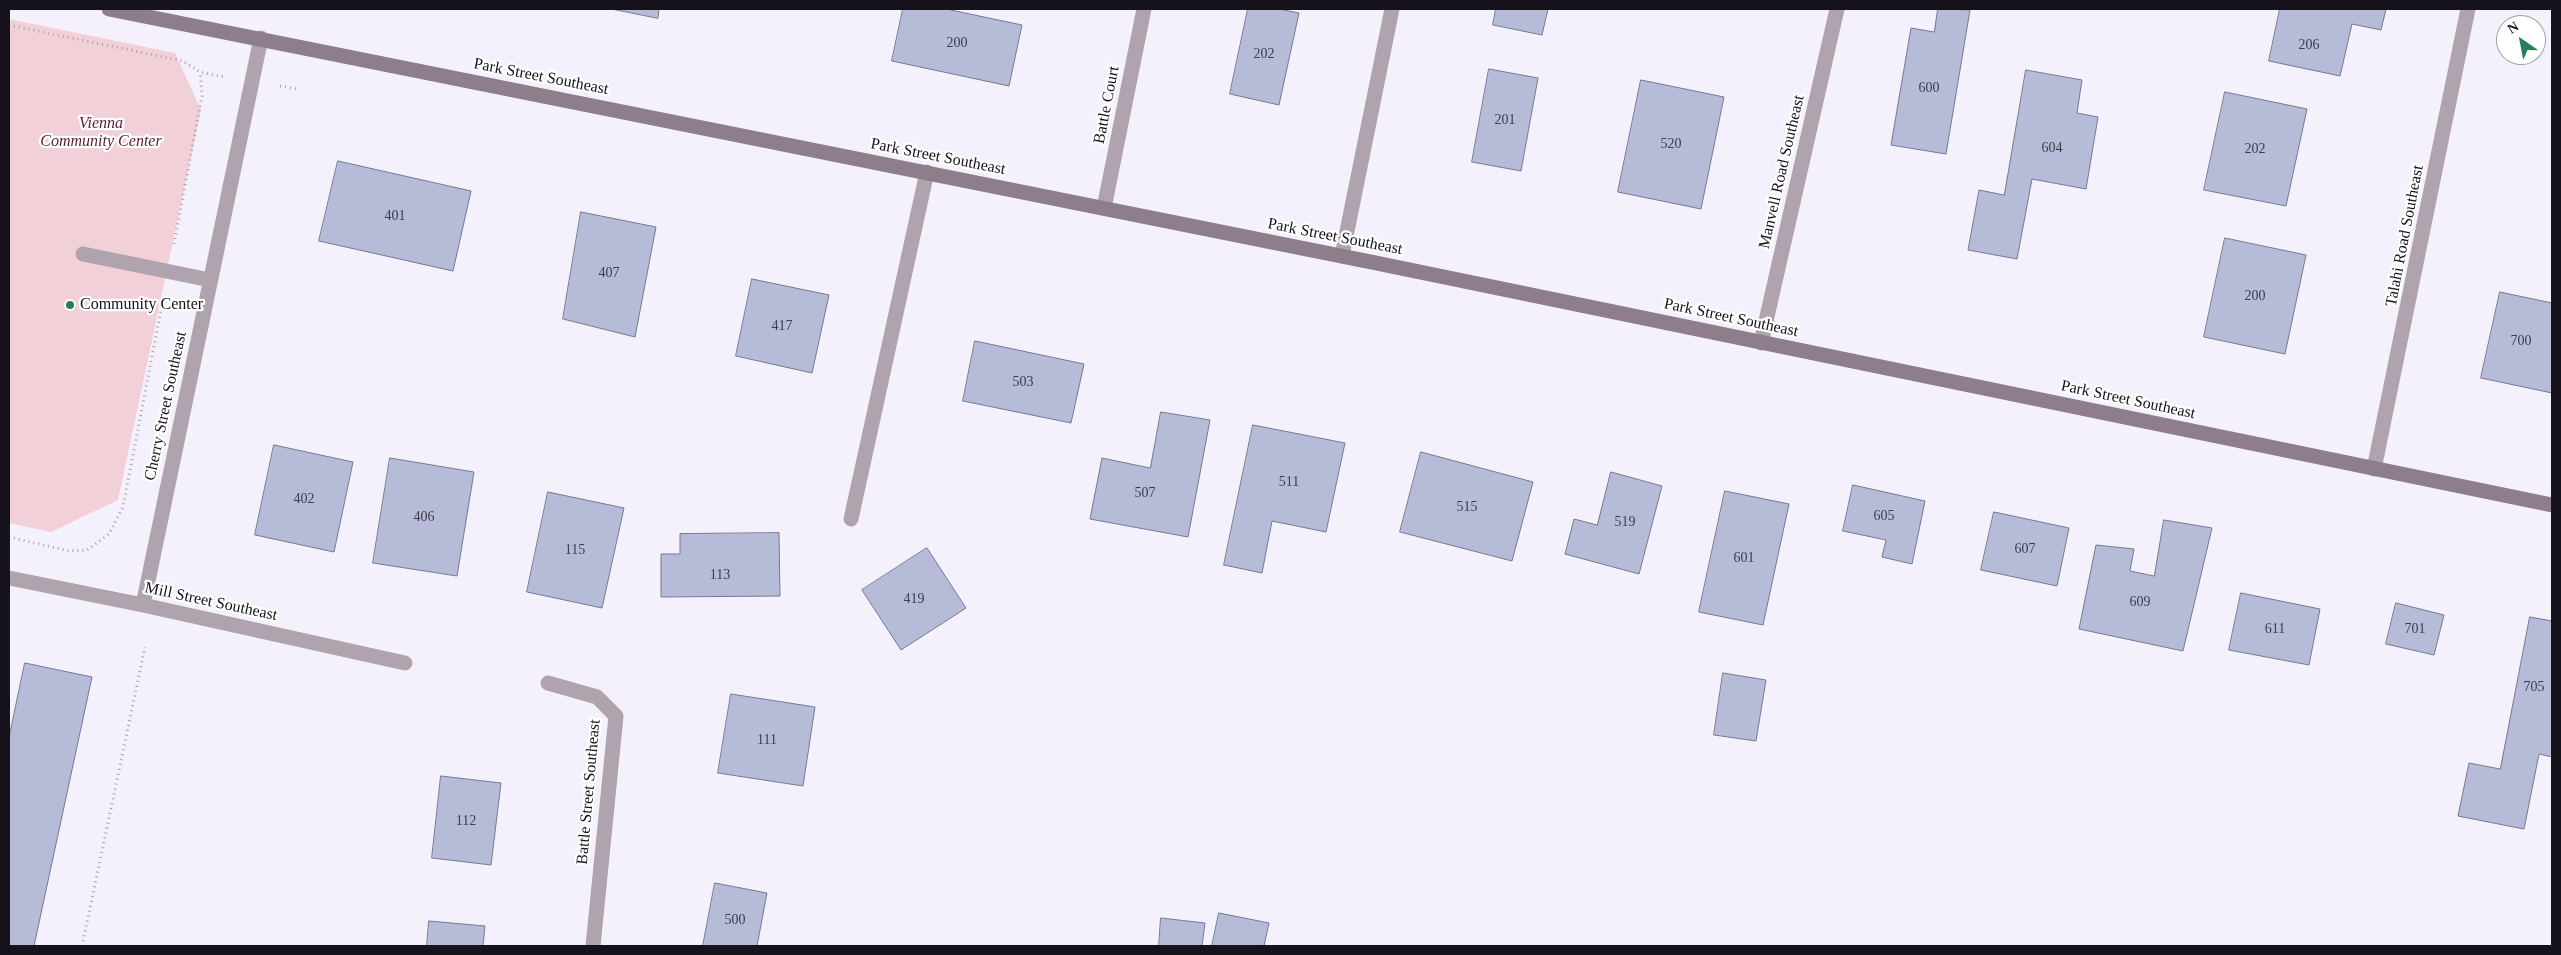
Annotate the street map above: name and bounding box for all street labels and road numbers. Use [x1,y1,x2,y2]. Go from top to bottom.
street label: Park Street Southeast [472,55,610,99]
street label: Battle Court [1090,65,1124,145]
street label: Manvell Road Southeast [1755,93,1809,251]
street label: Park Street Southeast [869,135,1007,179]
street label: Talahi Road Southeast [2382,164,2428,308]
street label: Park Street Southeast [1266,215,1404,259]
street label: Park Street Southeast [1662,294,1800,342]
street label: Cherry Street Southeast [141,330,191,482]
street label: Park Street Southeast [2059,376,2197,424]
street label: Mill Street Southeast [143,579,279,625]
street label: Battle Street Southeast [573,719,605,865]

